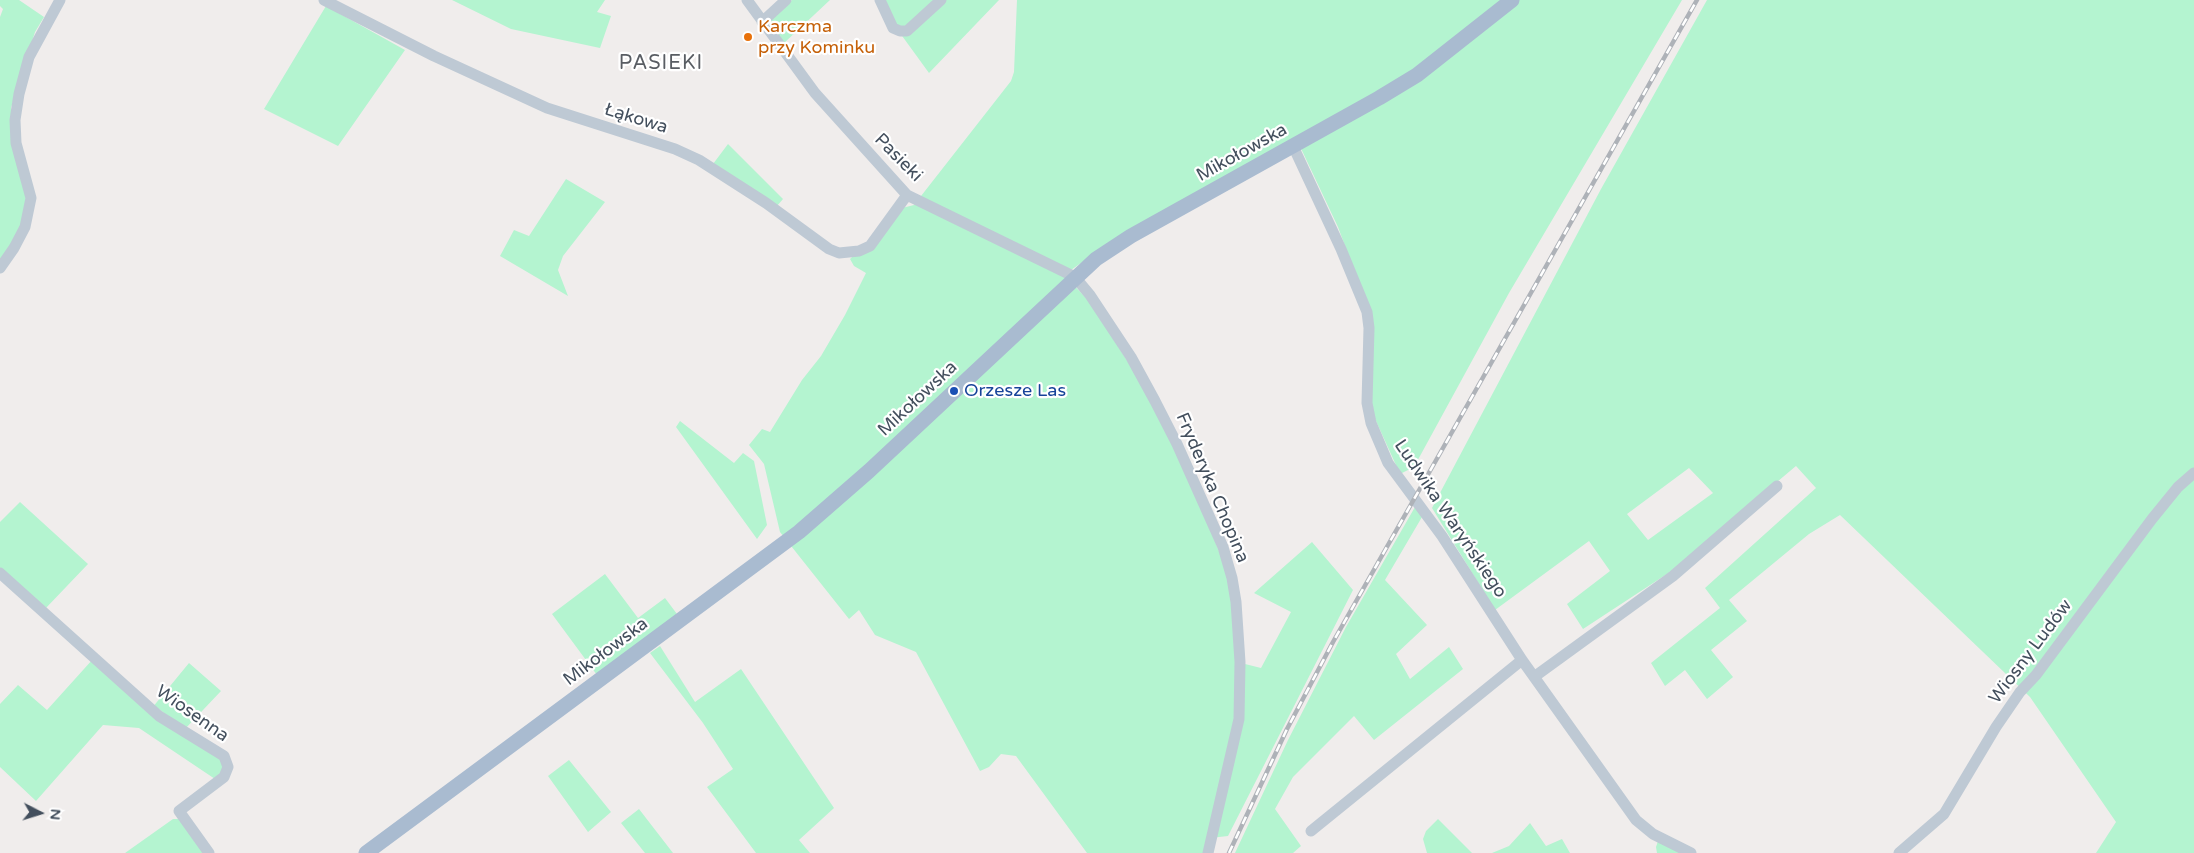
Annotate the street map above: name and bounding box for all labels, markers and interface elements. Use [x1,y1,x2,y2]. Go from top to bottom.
place label: Karczma przy Kominku [758,16,875,58]
marker: Karczma przy Kominku [742,31,754,43]
district label: PASIEKI [618,52,704,76]
street label: Łąkowa [602,99,670,139]
street label: Mikołowska [1193,119,1291,187]
street label: Pasieki [869,129,927,187]
street label: Mikołowska [874,357,962,441]
place label: Orzesze Las [964,380,1066,402]
marker: Orzesze Las [948,385,960,397]
street label: Fryderyka Chopina [1171,410,1253,566]
street label: Ludwika Waryńskiego [1389,436,1511,602]
street label: Wiosny Ludów [1985,596,2077,708]
street label: Mikołowska [559,613,653,691]
street label: Wiosenna [151,681,233,747]
north arrow [15,788,65,838]
text: N [46,808,64,821]

